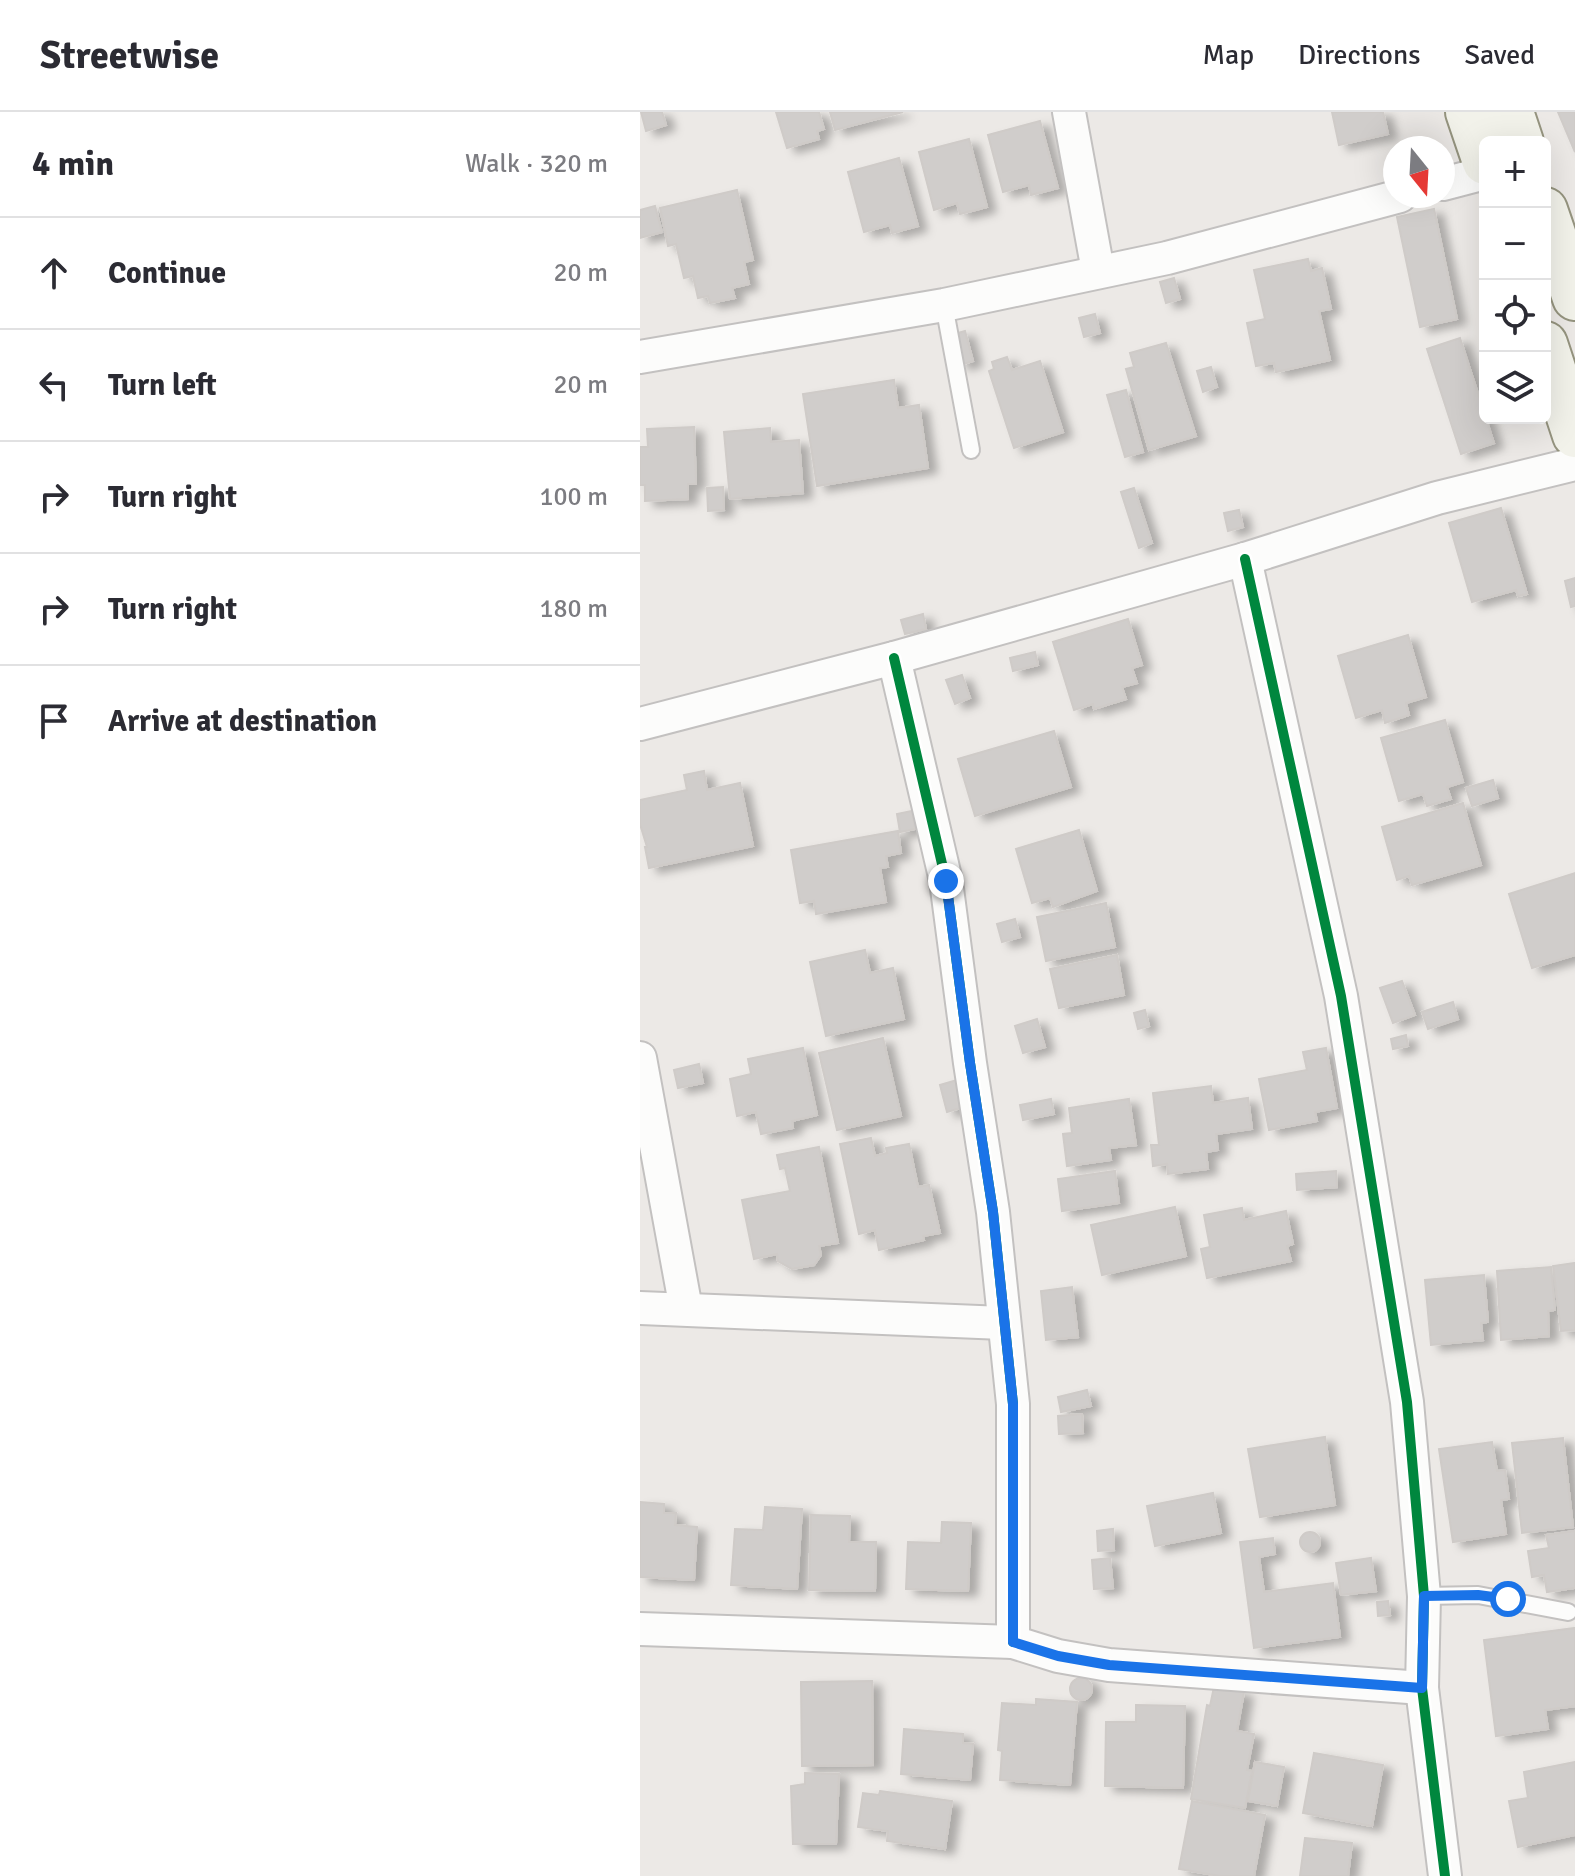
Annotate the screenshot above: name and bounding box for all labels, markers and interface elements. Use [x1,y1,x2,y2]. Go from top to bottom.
text: Streetwise [40,32,219,79]
text: Map [1202,38,1254,72]
text: Directions [1298,38,1420,72]
text: Saved [1464,38,1535,72]
north arrow [1383,136,1455,208]
map controls [1479,136,1551,424]
button: + [1479,136,1551,208]
text: 4 min [32,143,114,185]
text: Walk · 320 m [465,148,608,180]
button: − [1479,208,1551,280]
icon: ahead [32,251,76,295]
text: Continue [108,255,226,292]
text: 20 m [553,257,608,289]
button: locate [1479,280,1551,352]
button: layers [1479,352,1551,424]
icon: left [32,363,76,407]
text: Turn left [108,367,217,404]
text: 20 m [553,369,608,401]
icon: right [32,475,76,519]
text: Turn right [108,479,237,516]
text: 100 m [539,481,608,513]
icon: right [32,587,76,631]
text: Turn right [108,591,237,628]
text: 180 m [539,593,608,625]
icon: arrive [32,699,76,743]
text: Arrive at destination [108,703,377,740]
route end [928,863,964,899]
route start [1490,1581,1526,1617]

